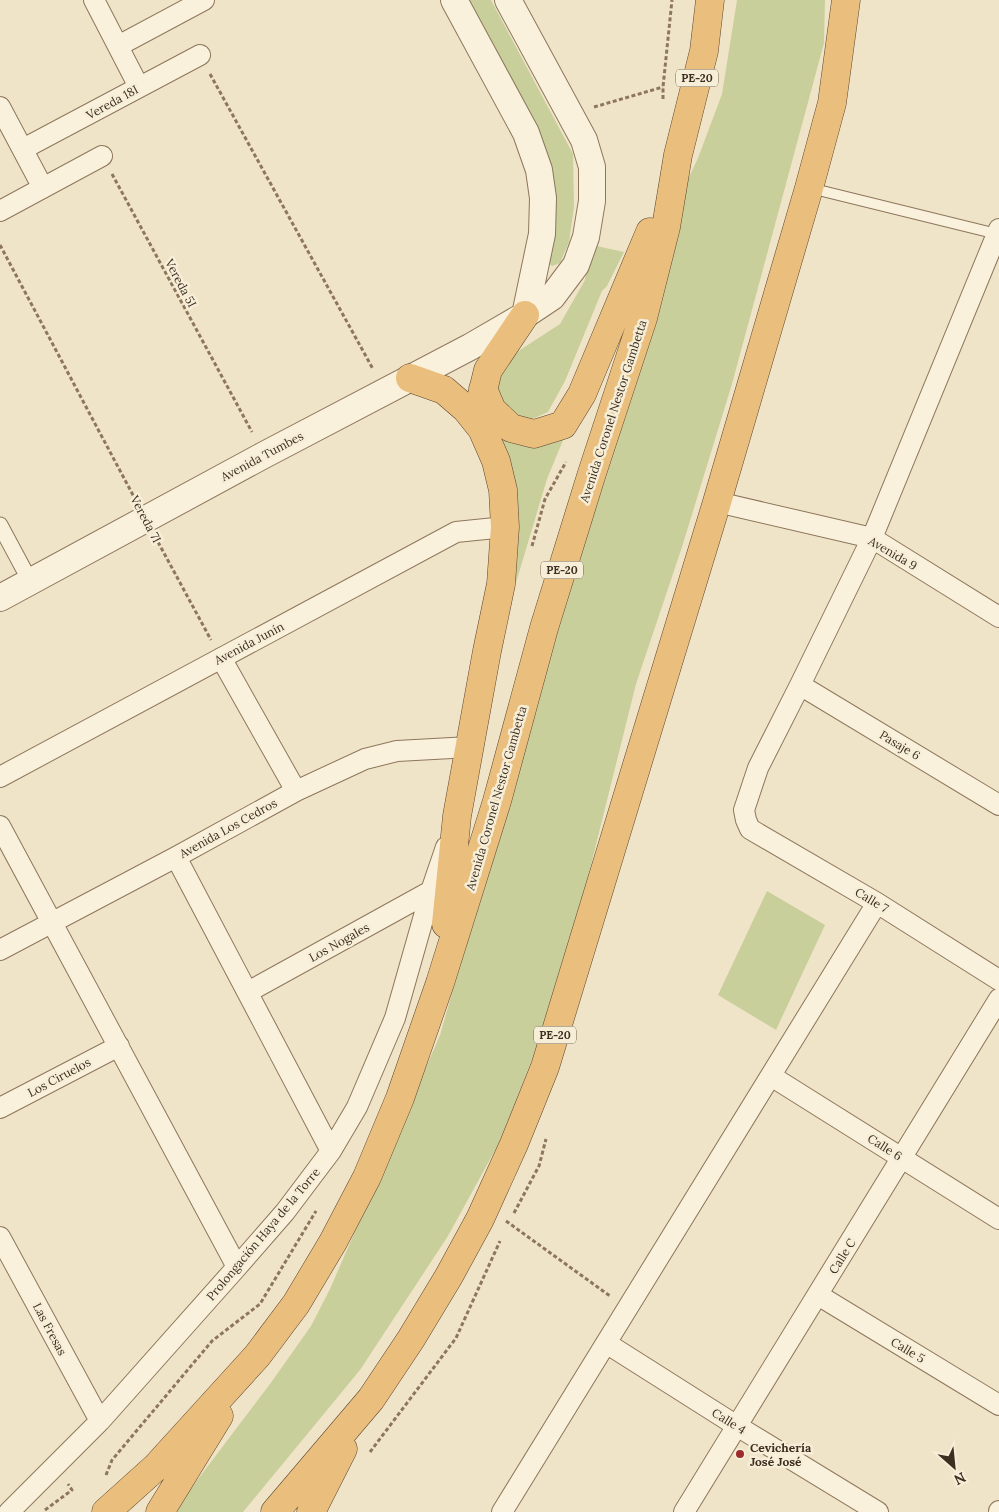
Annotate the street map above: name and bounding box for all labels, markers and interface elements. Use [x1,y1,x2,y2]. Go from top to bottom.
road number: PE-20 [676,70,718,86]
street label: Vereda 18I [83,82,141,123]
street label: Vereda 5I [162,255,200,310]
street label: Avenida Coronel Nestor Gambetta [576,318,650,505]
street label: Avenida Tumbes [217,428,306,485]
street label: Vereda 7I [127,492,165,545]
street label: Avenida 9 [865,533,920,573]
road number: PE-20 [541,562,583,578]
street label: Avenida Junín [211,618,286,668]
street label: Avenida Coronel Nestor Gambetta [462,704,530,893]
street label: Pasaje 6 [877,727,923,763]
street label: Avenida Los Cedros [176,795,280,862]
street label: Calle 7 [853,884,892,916]
street label: Los Nogales [306,919,372,965]
road number: PE-20 [534,1026,576,1044]
street label: Los Ciruelos [25,1054,93,1100]
street label: Calle 6 [865,1131,905,1163]
street label: Prolongación Haya de la Torre [203,1164,323,1303]
street label: Calle C [825,1235,859,1277]
street label: Las Fresas [30,1300,70,1358]
street label: Calle 5 [888,1334,928,1366]
street label: Calle 4 [709,1405,749,1437]
place label: Cevichería José José [750,1440,812,1469]
north arrow [929,1442,979,1492]
marker: Cevichería José José [734,1448,746,1460]
text: N [951,1468,969,1489]

